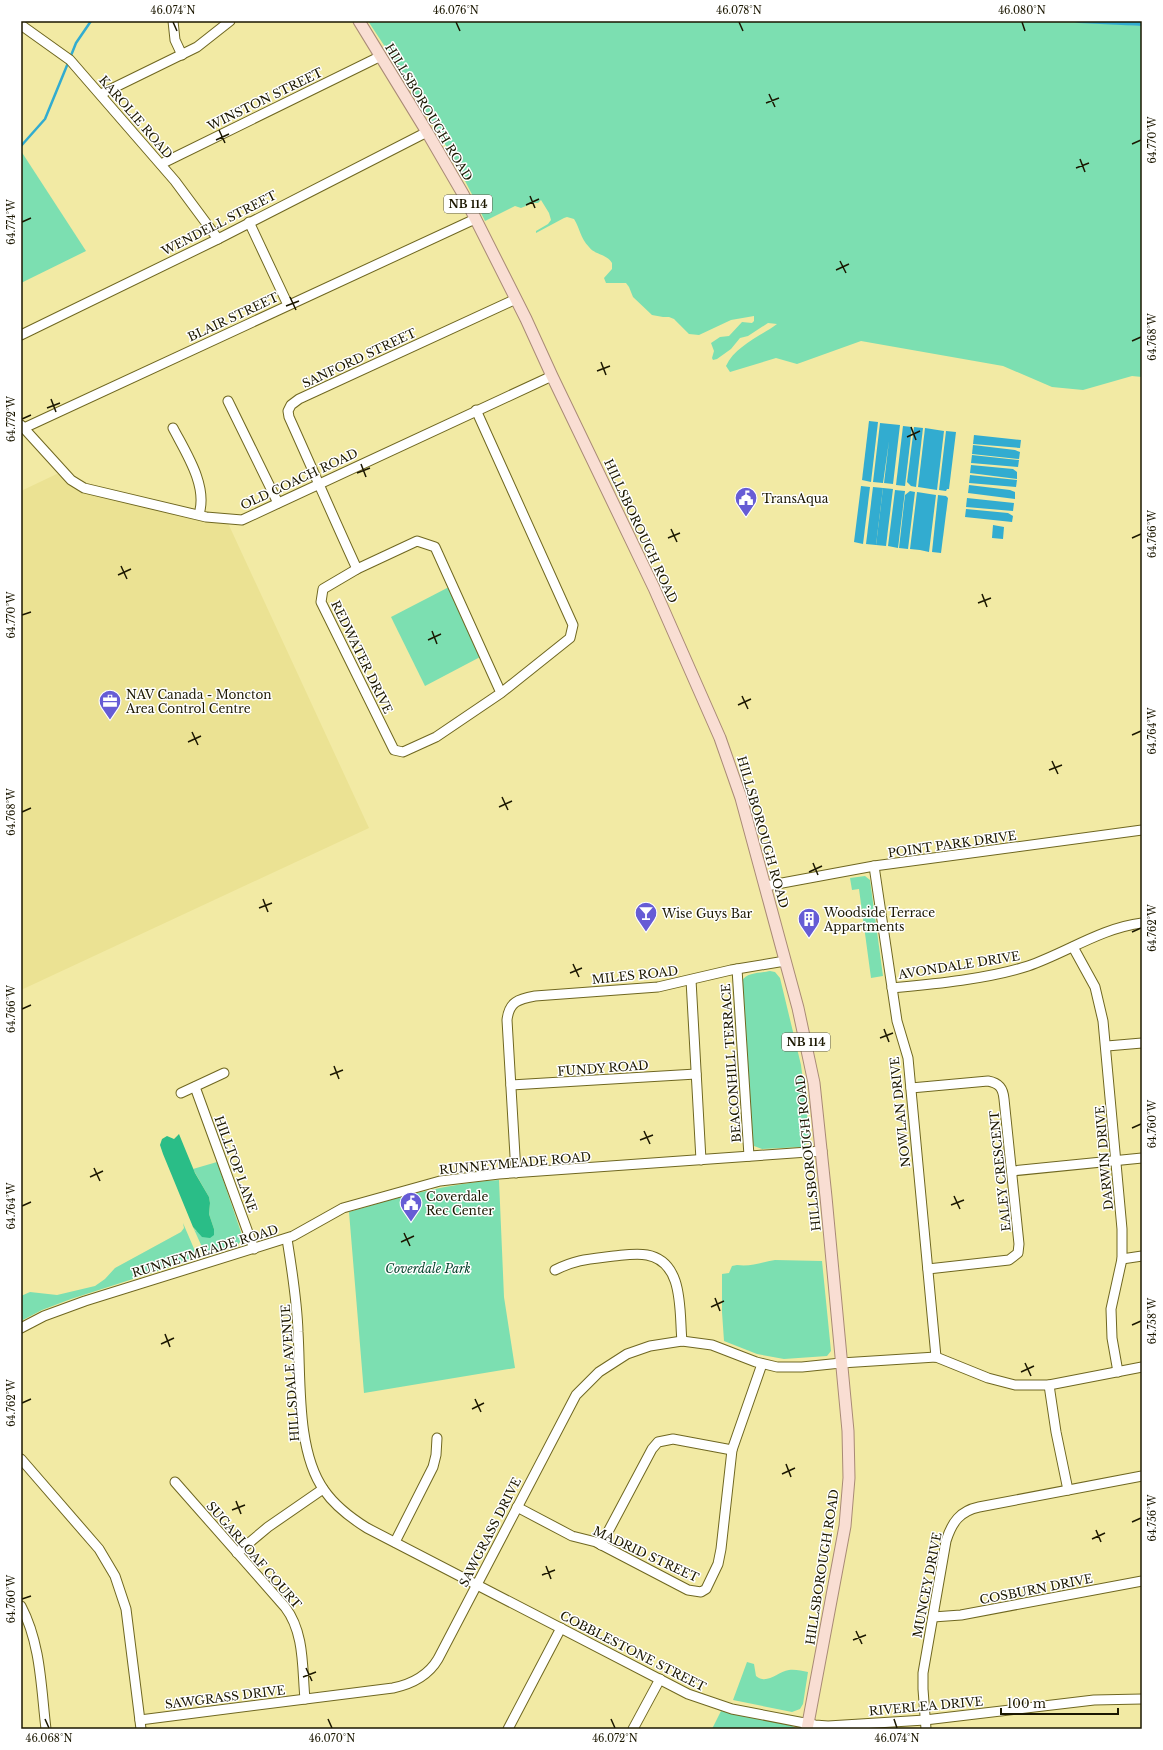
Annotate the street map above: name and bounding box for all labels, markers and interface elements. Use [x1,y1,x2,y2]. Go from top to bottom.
text: 46.074°N [151,4,195,17]
text: 46.076°N [433,4,479,17]
text: 46.078°N [716,4,762,17]
text: 46.080°N [998,4,1046,17]
street label: HILLSBOROUGH ROAD [382,41,476,183]
street label: WINSTON STREET [204,64,325,134]
street label: KAROLIE ROAD [96,72,176,162]
text: 64.770°W [1146,116,1159,164]
street label: WENDELL STREET [158,187,279,259]
road number: NB 114 [444,195,492,213]
text: 64.774°W [5,199,18,245]
street label: BLAIR STREET [185,289,281,345]
text: 64.768°W [1146,313,1159,361]
street label: SANFORD STREET [300,325,419,391]
text: 64.772°W [5,396,18,442]
street label: OLD COACH ROAD [238,445,360,513]
street label: HILLSBOROUGH ROAD [601,457,681,605]
public building icon: TransAqua [733,485,759,518]
place label: TransAqua [762,491,829,506]
text: 64.766°W [1146,510,1159,558]
text: 64.770°W [5,591,18,639]
street label: REDWATER DRIVE [328,598,396,716]
place label: NAV Canada - Moncton Area Control Centre [125,687,272,716]
office icon: NAV Canada - Moncton Area Control Centre [97,688,123,721]
text: 64.764°W [1146,707,1159,755]
street label: HILLSBOROUGH ROAD [734,754,792,910]
text: 64.768°W [5,788,18,836]
street label: POINT PARK DRIVE [887,828,1018,860]
bar icon: Wise Guys Bar [633,900,659,933]
text: 64.762°W [1146,904,1159,952]
place label: Woodside Terrace Appartments [823,905,935,934]
place label: Wise Guys Bar [661,906,753,921]
building icon: Woodside Terrace Appartments [796,906,822,939]
street label: AVONDALE DRIVE [896,948,1021,982]
street label: MILES ROAD [591,963,679,987]
street label: BEACONHILL TERRACE [718,983,744,1143]
text: 64.766°W [5,985,18,1033]
road number: NB 114 [782,1033,830,1051]
street label: NOWLAN DRIVE [887,1056,913,1168]
street label: FUNDY ROAD [557,1057,649,1079]
street label: HILLSBOROUGH ROAD [792,1074,824,1232]
text: 64.760°W [1146,1099,1159,1148]
street label: DARWIN DRIVE [1092,1105,1116,1211]
street label: EALEY CRESCENT [986,1109,1014,1232]
street label: HILLTOP LANE [212,1114,261,1215]
street label: RUNNEYMEADE ROAD [438,1149,592,1177]
text: 64.764°W [5,1182,18,1230]
place label: Coverdale Rec Center [426,1189,494,1218]
public building icon: Coverdale Rec Center [398,1190,424,1223]
street label: RUNNEYMEADE ROAD [130,1222,280,1280]
park label: Coverdale Park [385,1261,471,1276]
text: 64.758°W [1146,1297,1159,1344]
street label: HILLSDALE AVENUE [278,1304,302,1442]
text: 64.762°W [5,1379,18,1427]
street label: SAWGRASS DRIVE [456,1474,524,1589]
street label: HILLSBOROUGH ROAD [802,1488,842,1646]
text: 64.756°W [1146,1494,1159,1542]
street label: SUGARLOAF COURT [203,1498,305,1612]
street label: MADRID STREET [591,1523,702,1585]
street label: MUNCEY DRIVE [909,1531,945,1639]
street label: COSBURN DRIVE [978,1571,1094,1607]
text: 64.760°W [5,1574,18,1623]
street label: COBBLESTONE STREET [558,1608,709,1695]
street label: SAWGRASS DRIVE [164,1682,286,1712]
scale bar [1001,1690,1118,1716]
street label: RIVERLEA DRIVE [868,1694,984,1718]
text: 100 m [1007,1696,1046,1711]
text: 46.068°N [26,1732,72,1745]
text: 46.070°N [309,1732,355,1745]
text: 46.072°N [592,1732,638,1745]
text: 46.074°N [875,1732,919,1745]

